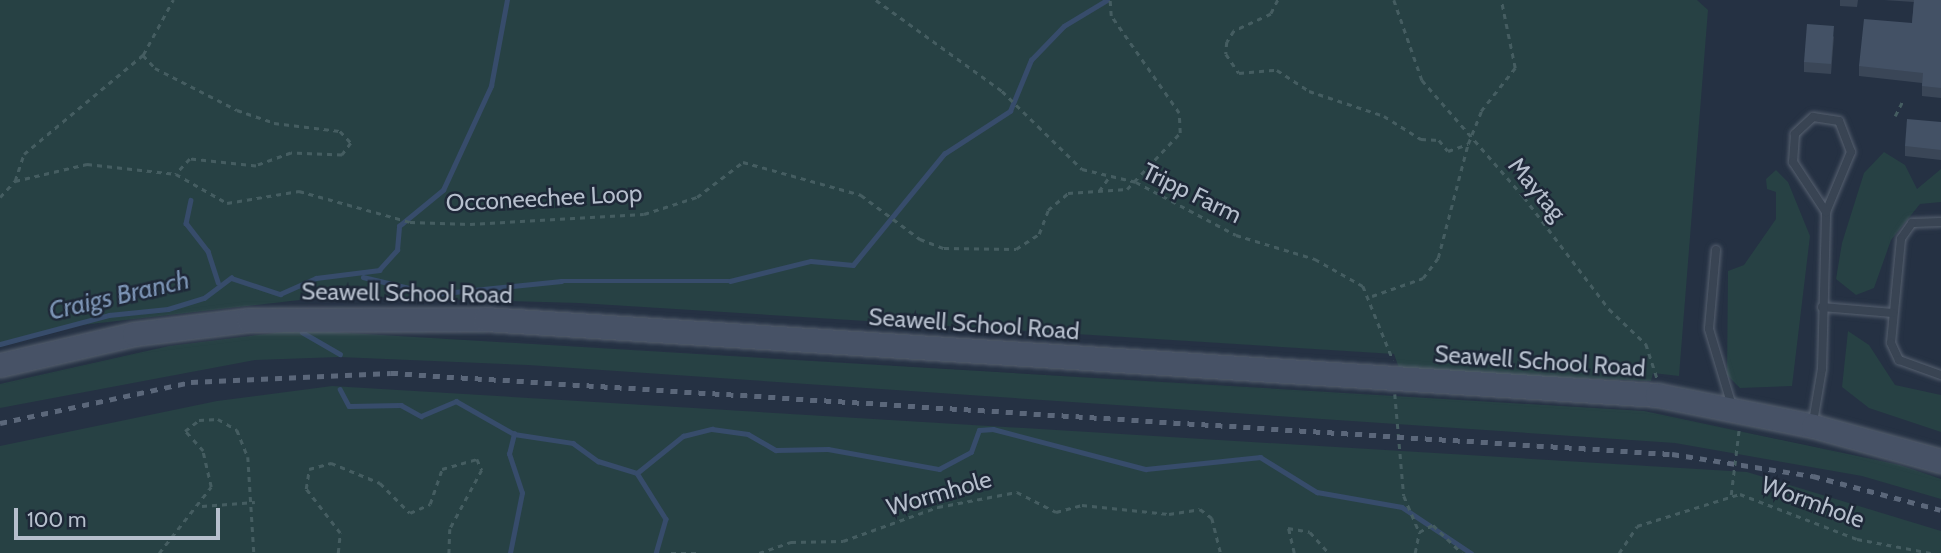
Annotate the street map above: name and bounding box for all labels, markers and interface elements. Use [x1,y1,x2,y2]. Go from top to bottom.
street label: Maytag [1502,151,1572,227]
street label: Tripp Farm [1138,157,1246,229]
street label: Occoneechee Loop [445,178,643,218]
water label: Craigs Branch [46,265,192,327]
street label: Seawell School Road [301,277,513,309]
street label: Seawell School Road [868,302,1080,346]
street label: Seawell School Road [1434,339,1646,383]
street label: Wormhole [883,464,995,522]
street label: Wormhole [1758,470,1868,534]
scale bar [18,494,224,538]
text: 100 m [27,507,86,532]

